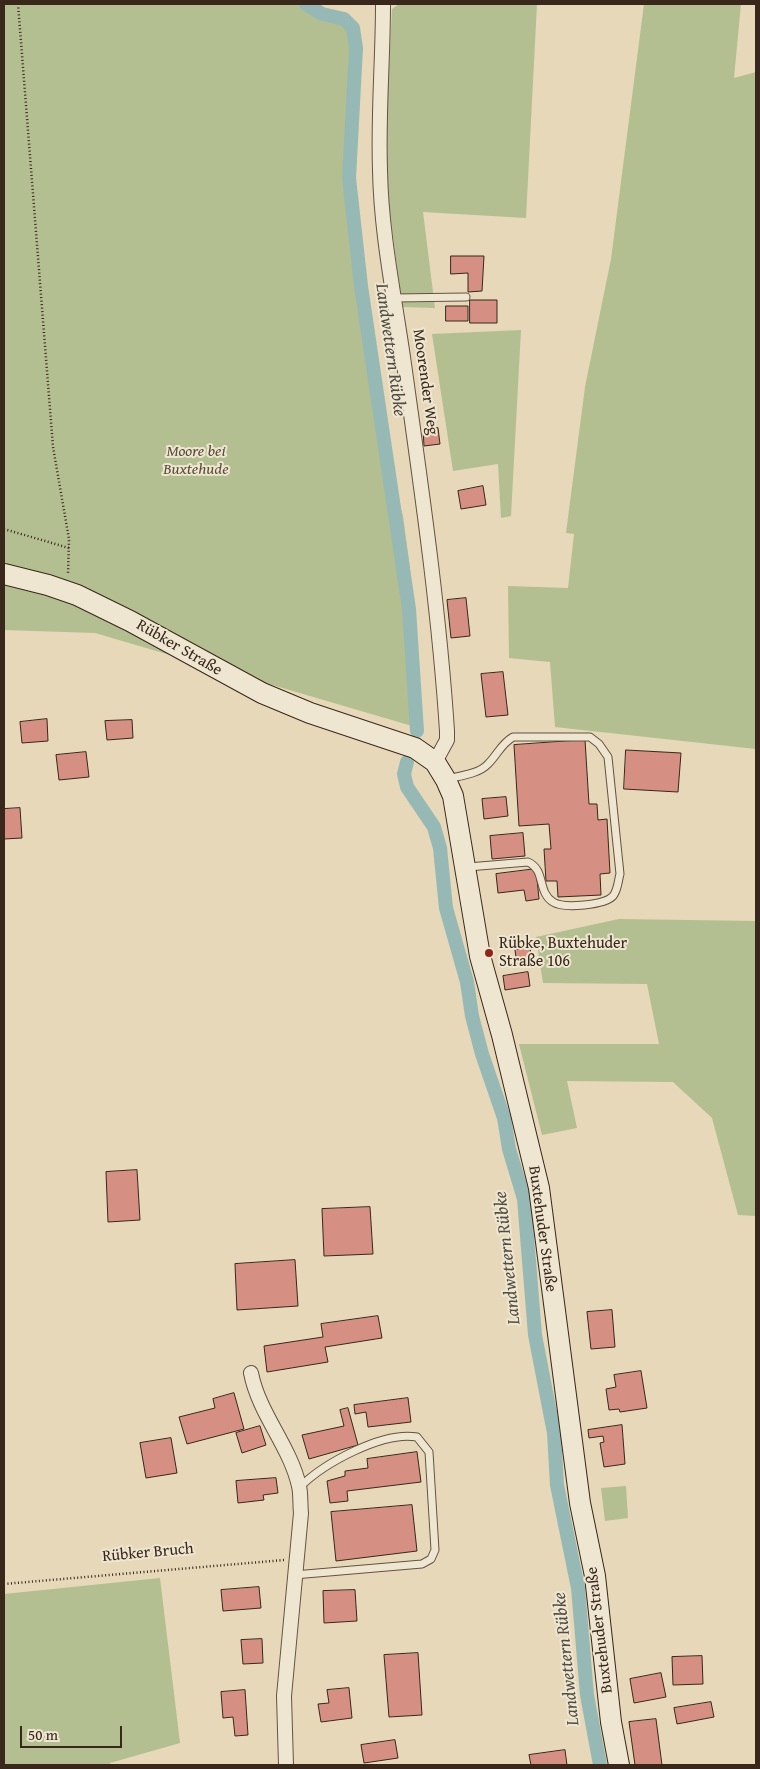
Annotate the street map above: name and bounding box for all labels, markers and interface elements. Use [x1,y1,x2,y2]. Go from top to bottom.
water label: Landwettern Rübke [370,282,410,418]
street label: Moorender Weg [408,328,442,436]
park label: Moore bei Buxtehude [163,442,229,480]
street label: Rübker Straße [133,616,225,680]
place label: Rübke, Buxtehuder Straße 106 [499,934,627,972]
marker: Rübke, Buxtehuder Straße 106 [483,947,495,959]
street label: Buxtehuder Straße [524,1165,560,1293]
water label: Landwettern Rübke [490,1190,526,1326]
street label: Rübker Bruch [101,1539,195,1567]
street label: Buxtehuder Straße [583,1566,617,1694]
water label: Landwettern Rübke [549,1591,585,1727]
scale bar [22,1716,125,1748]
text: 50 m [28,1724,58,1745]

